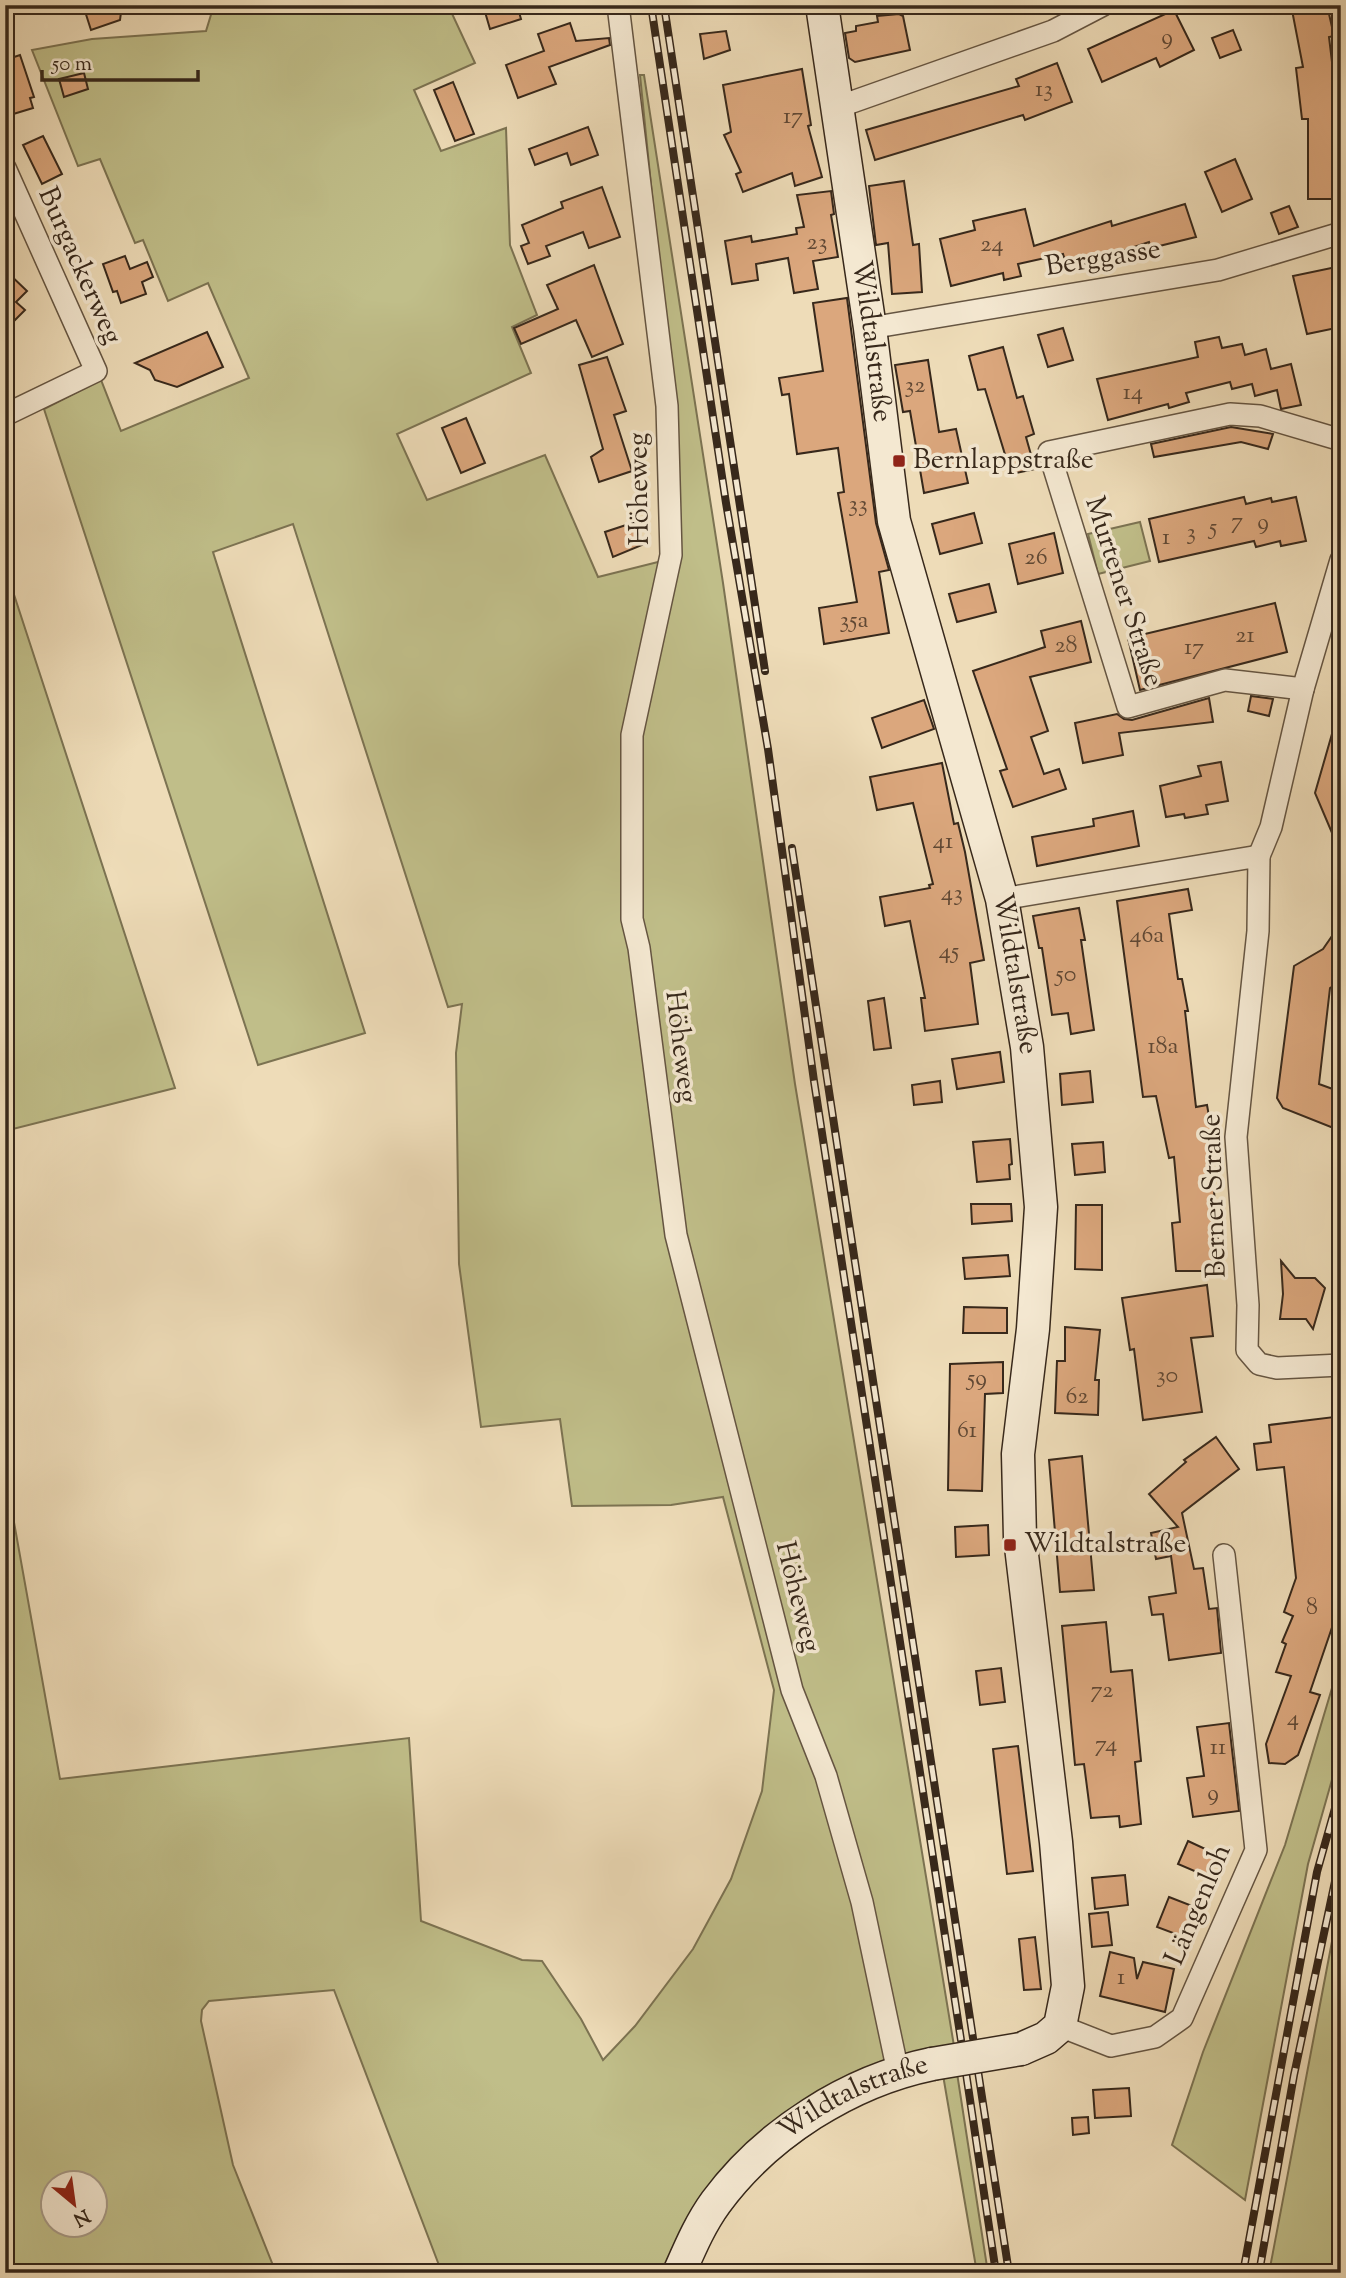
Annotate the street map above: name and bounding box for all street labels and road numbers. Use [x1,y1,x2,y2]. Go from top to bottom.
street label: Burgackerweg [27,181,131,351]
street label: Berggasse [1042,230,1164,288]
street label: Wildtalstraße [840,258,902,425]
street label: Höheweg [619,432,661,546]
street label: Murtener Straße [1073,492,1173,692]
street label: Wildtalstraße [981,890,1048,1056]
street label: Höheweg [653,989,707,1105]
street label: Berner Straße [1192,1113,1238,1279]
street label: Höheweg [764,1537,830,1657]
street label: Längenloh [1156,1838,1242,1972]
street label: Wildtalstraße [770,2045,932,2151]

